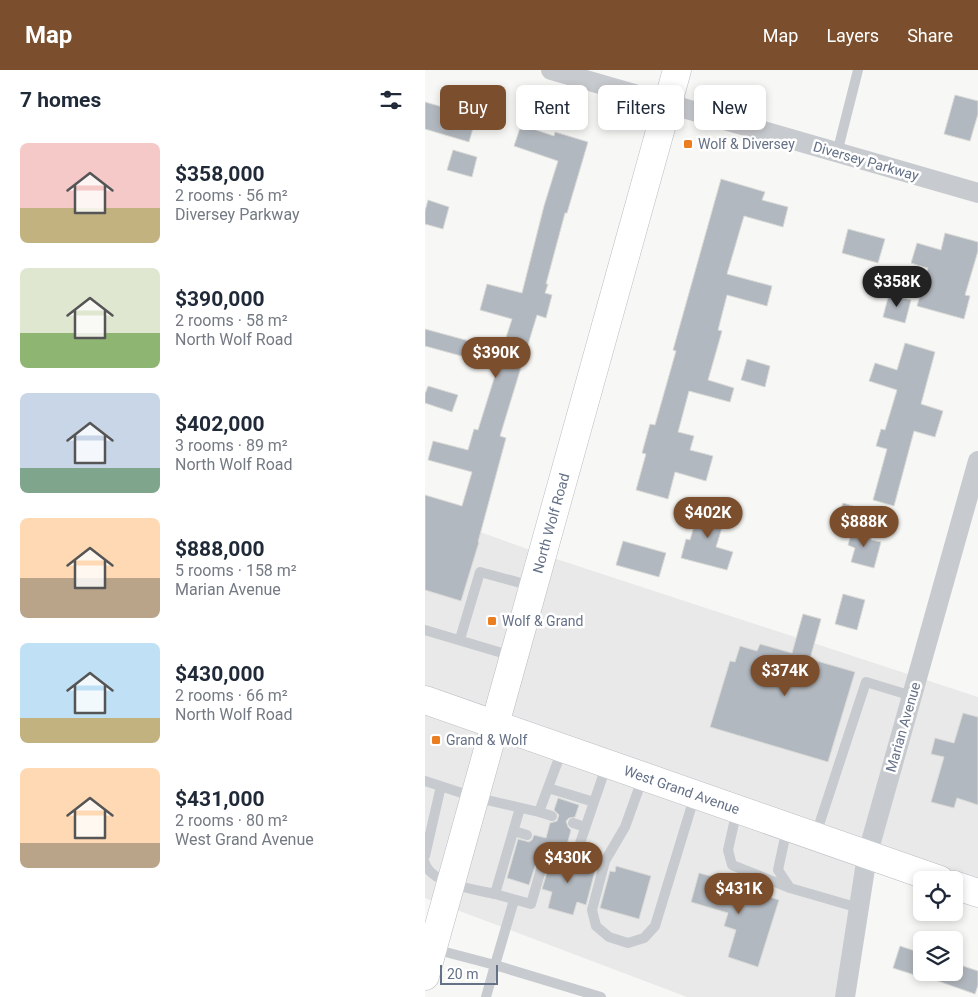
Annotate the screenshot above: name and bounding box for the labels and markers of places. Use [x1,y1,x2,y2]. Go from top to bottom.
place label: Wolf & Diversey [698,136,795,152]
marker: Wolf & Diversey [682,138,694,150]
pin: $358K [862,266,932,308]
pin: $390K [461,336,531,379]
pin: $402K [673,496,743,539]
pin: $888K [829,506,899,548]
place label: Wolf & Grand [502,613,583,629]
marker: Wolf & Grand [486,615,498,627]
pin: $374K [750,654,820,697]
place label: Grand & Wolf [446,732,528,748]
marker: Grand & Wolf [430,734,442,746]
pin: $430K [533,842,603,884]
pin: $431K [704,872,774,915]

